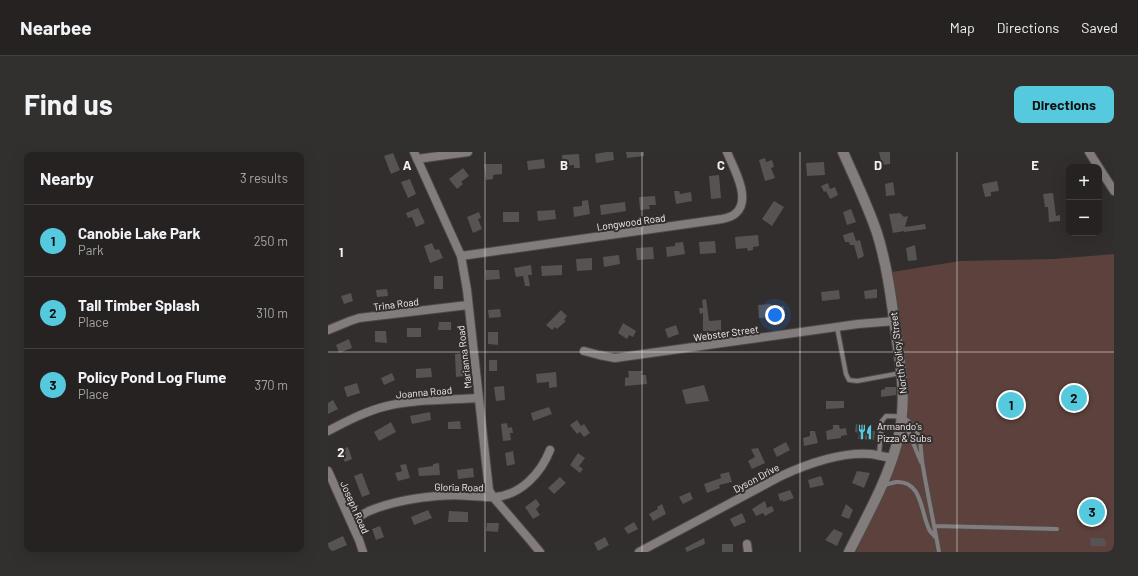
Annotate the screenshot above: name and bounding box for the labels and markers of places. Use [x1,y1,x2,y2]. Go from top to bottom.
pin: 2 [1061,383,1087,413]
pin: 1 [998,390,1024,420]
place label: Armando's Pizza & Subs [877,420,932,444]
restaurant icon: Armando's Pizza & Subs [856,423,874,441]
pin: 3 [1079,497,1105,527]

